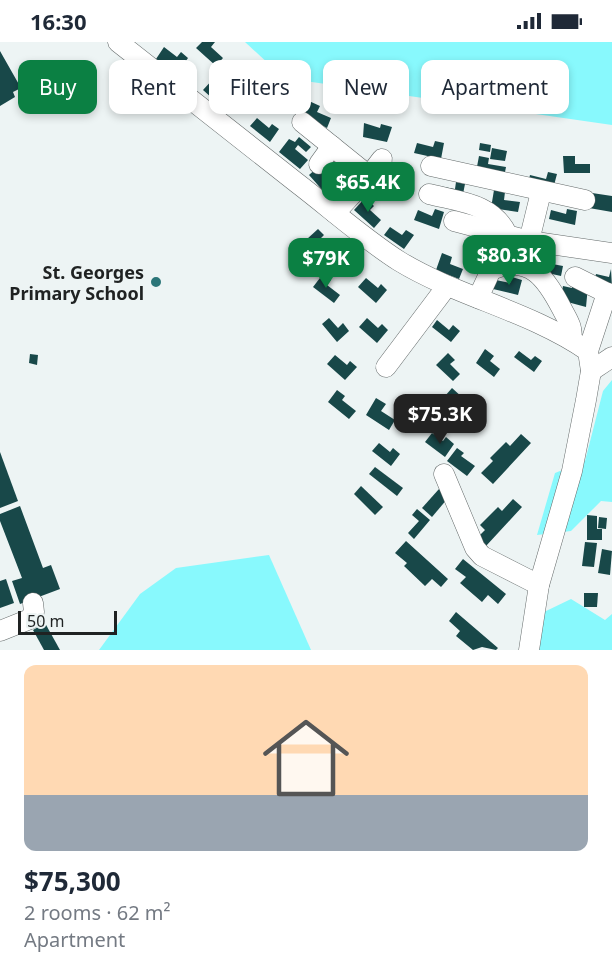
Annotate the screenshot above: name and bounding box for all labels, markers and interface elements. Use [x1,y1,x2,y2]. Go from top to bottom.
text: 16:30 [30,6,87,36]
chip: Buy [18,60,97,114]
chip: Rent [109,60,197,114]
chip: Filters [209,60,311,114]
chip: New [323,60,409,114]
chip: Apartment [421,60,569,114]
pin: $65.4K [319,162,417,213]
text: $65.4K [336,168,400,195]
pin: $80.3K [460,235,558,286]
pin: $79K [290,238,362,289]
text: $80.3K [477,241,541,268]
text: $79K [302,244,350,271]
place label: St. Georges Primary School [9,260,144,305]
marker: St. Georges Primary School [149,275,163,289]
pin: $75.3K [391,394,489,445]
text: $75.3K [408,400,472,427]
scale bar [18,608,117,636]
text: 50 m [27,610,64,632]
icon: home [252,704,360,812]
text: $75,300 [24,863,121,899]
text: 2 rooms · 62 m² [24,899,171,926]
text: Apartment [24,926,125,953]

